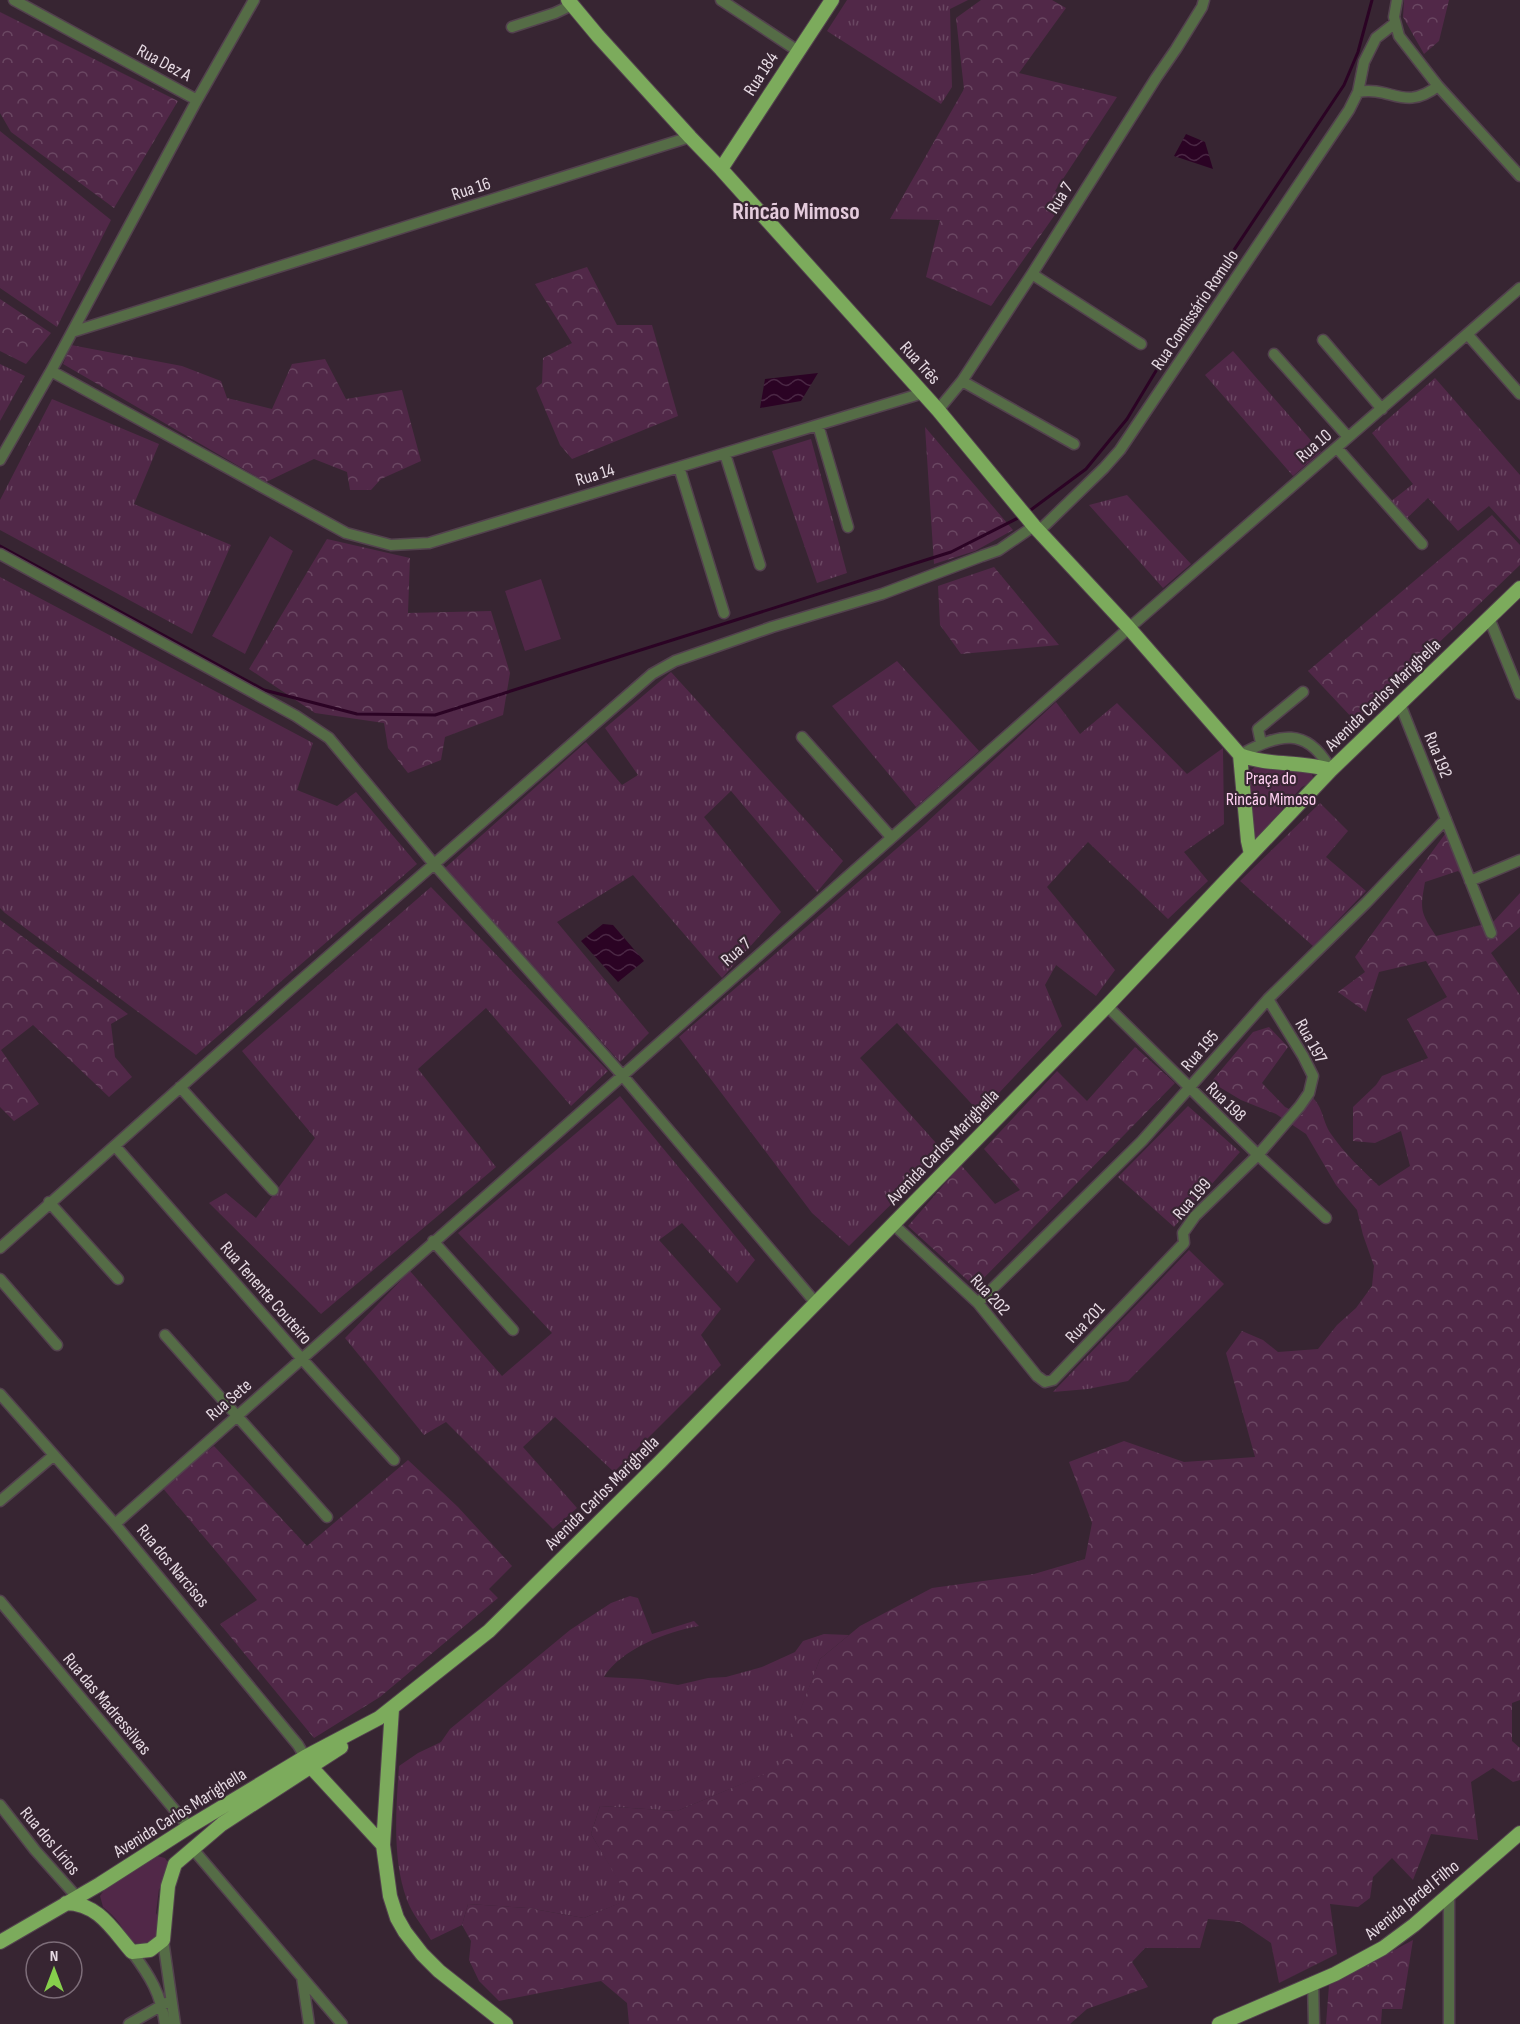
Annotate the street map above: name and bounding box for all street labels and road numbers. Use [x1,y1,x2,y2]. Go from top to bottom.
street label: Rua Dez A [133,40,195,86]
street label: Rua 184 [739,48,783,100]
street label: Rua 16 [449,173,493,205]
street label: Rua 7 [1042,178,1078,217]
street label: Rua Comissário Romulo [1147,246,1243,374]
street label: Rua Três [895,337,945,389]
street label: Rua 10 [1292,425,1336,467]
street label: Rua 14 [573,459,617,491]
street label: Avenida Carlos Marighella [1320,634,1445,756]
street label: Rua 192 [1419,729,1457,781]
street label: Rua 7 [717,933,756,971]
street label: Rua 197 [1290,1015,1332,1067]
street label: Rua 195 [1177,1026,1223,1076]
street label: Rua 198 [1202,1078,1251,1126]
street label: Avenida Carlos Marighella [882,1085,1004,1210]
street label: Rua 199 [1168,1174,1216,1224]
street label: Rua Tenente Couteiro [216,1237,316,1349]
street label: Rua 202 [966,1270,1014,1320]
street label: Rua 201 [1061,1298,1109,1347]
street label: Rua Sete [202,1375,256,1425]
street label: Avenida Carlos Marighella [540,1432,663,1555]
street label: Rua dos Narcisos [132,1520,214,1612]
street label: Rua das Madressilvas [58,1649,156,1759]
street label: Avenida Carlos Marighella [109,1764,250,1863]
street label: Rua dos Lírios [15,1803,85,1879]
street label: Avenida Jardel Filho [1360,1856,1463,1945]

